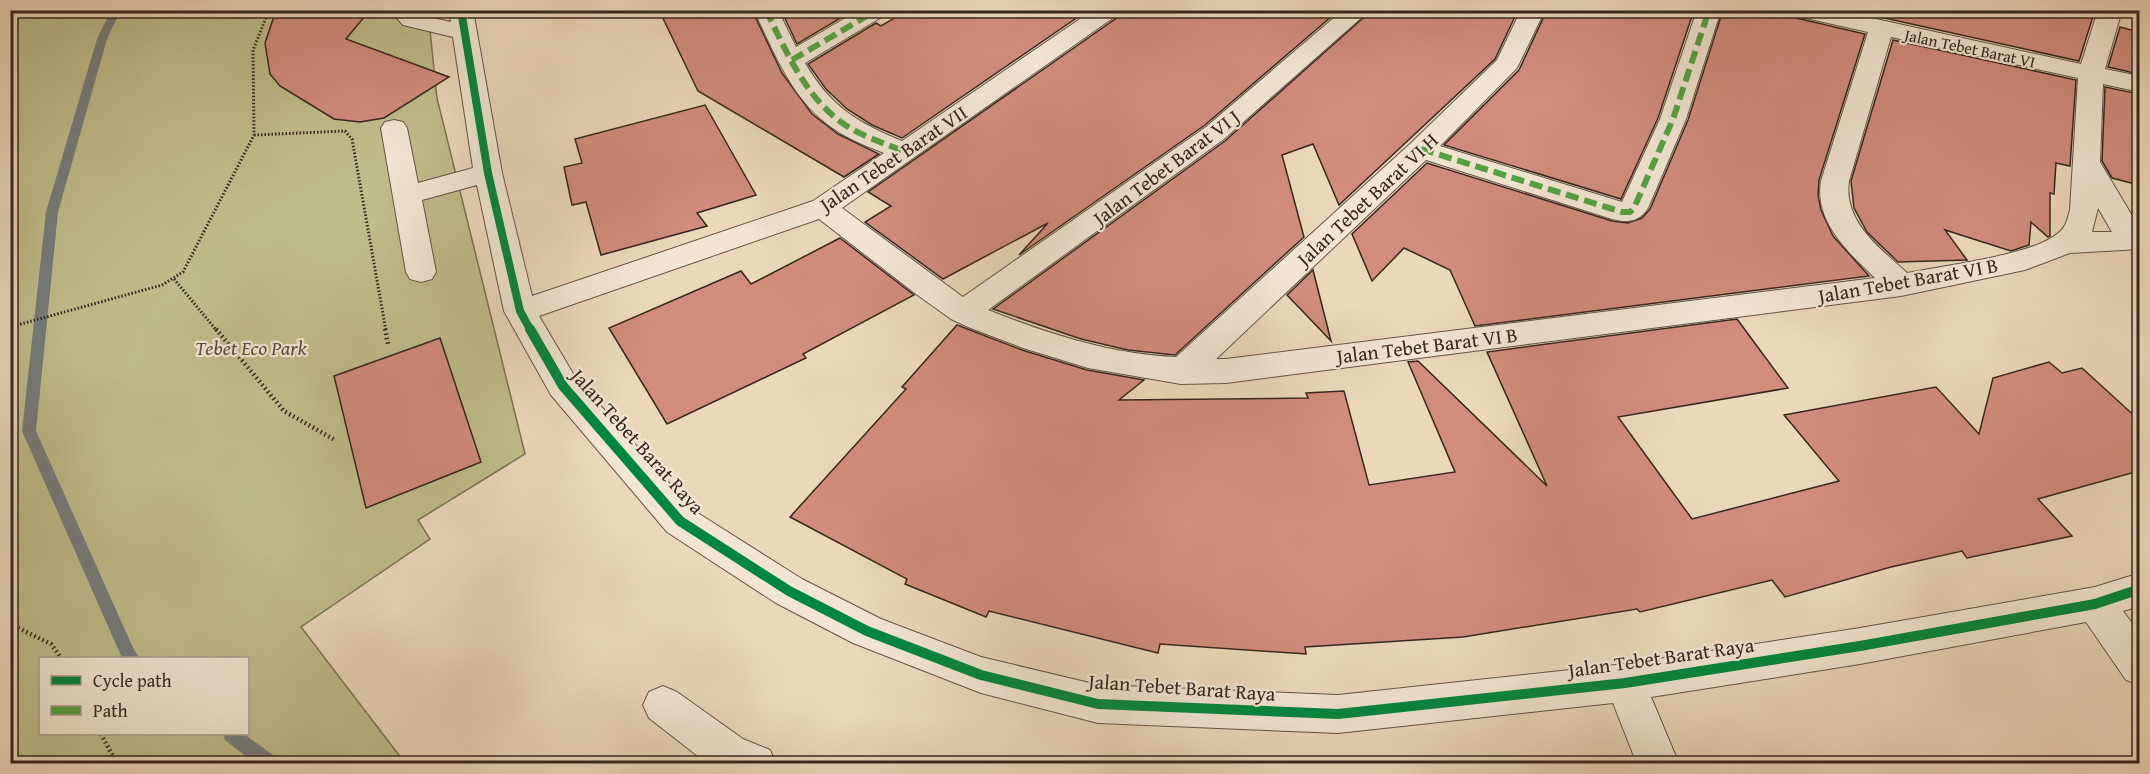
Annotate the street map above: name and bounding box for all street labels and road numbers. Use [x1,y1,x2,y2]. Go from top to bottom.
street label: Jalan Tebet Barat VI [1900,22,2038,74]
street label: Jalan Tebet Barat VII [811,98,973,220]
street label: Jalan Tebet Barat VI J [1084,102,1245,234]
street label: Jalan Tebet Barat VI H [1288,126,1444,274]
street label: Jalan Tebet Barat VI B [1813,250,2000,311]
street label: Jalan Tebet Barat VI B [1332,320,1519,371]
street label: Jalan Tebet Barat Raya [563,359,712,521]
street label: Jalan Tebet Barat Raya [1563,630,1756,685]
street label: Jalan Tebet Barat Raya [1085,666,1277,708]

